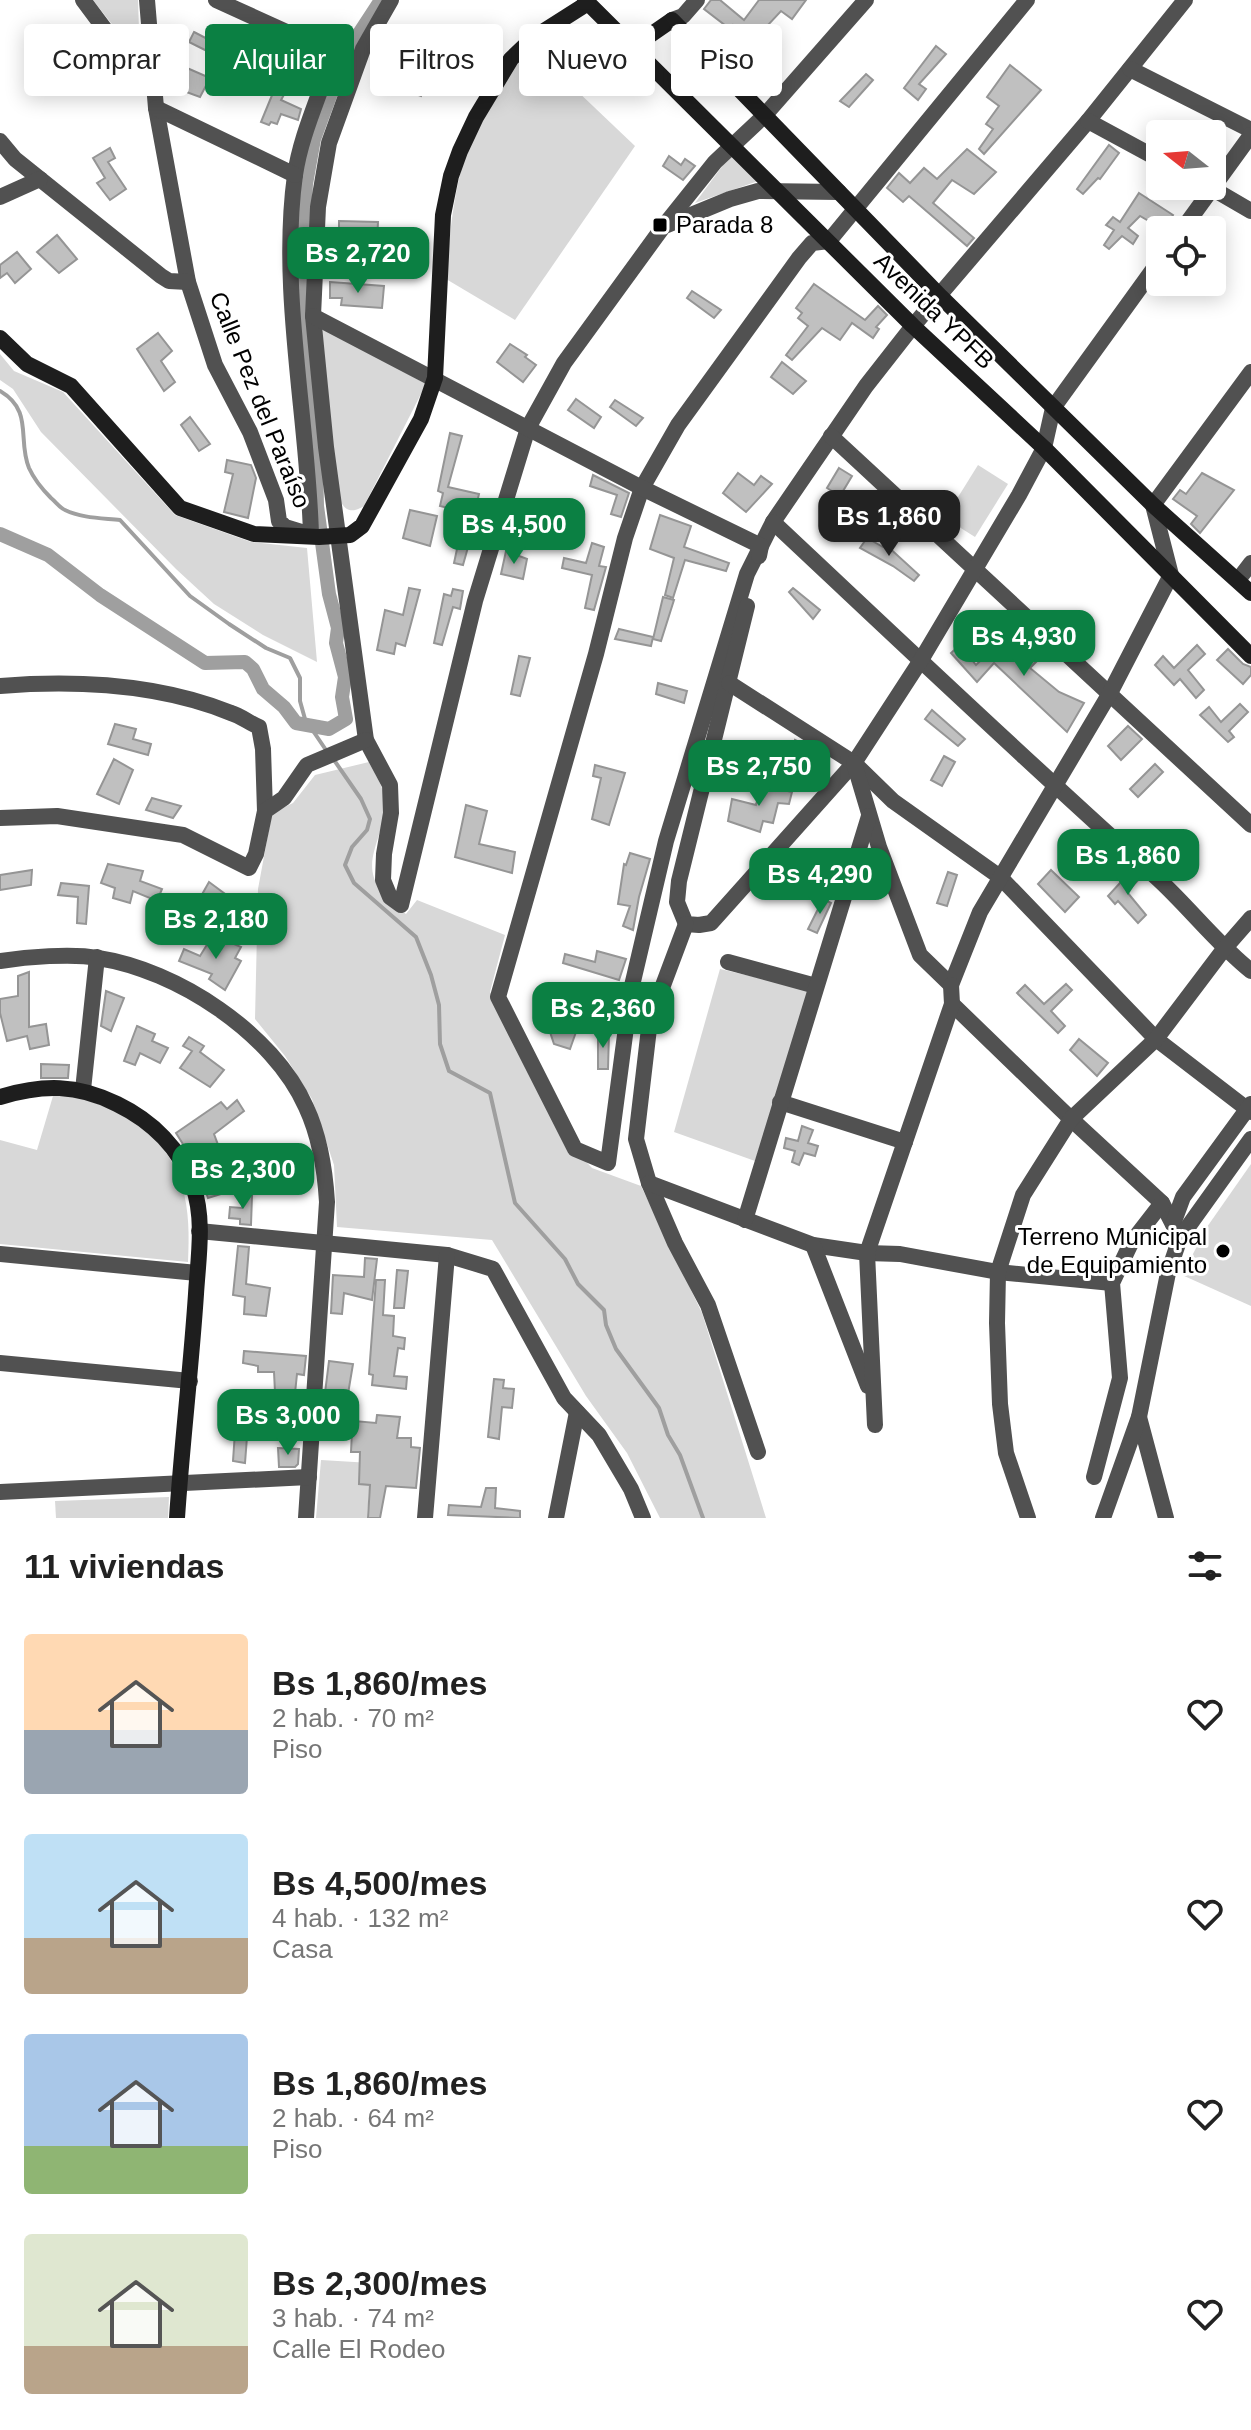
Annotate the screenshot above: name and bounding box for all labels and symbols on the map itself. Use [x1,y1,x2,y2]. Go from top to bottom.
north arrow [1146,120,1226,200]
place label: Parada 8 [676,211,773,238]
marker: Parada 8 [651,216,669,234]
pin: Bs 2,720 [275,227,441,295]
street label: Avenida YPFB [869,247,1000,374]
street label: Calle Pez del Paraíso [205,288,316,512]
pin: Bs 1,860 [806,490,972,558]
pin: Bs 4,500 [431,498,597,566]
pin: Bs 4,930 [941,610,1107,678]
pin: Bs 2,750 [676,740,842,808]
pin: Bs 1,860 [1045,829,1211,897]
pin: Bs 4,290 [737,848,903,916]
pin: Bs 2,180 [133,893,299,961]
pin: Bs 2,360 [520,982,686,1050]
pin: Bs 2,300 [160,1143,326,1211]
place label: Terreno Municipal de Equipamiento [1018,1223,1207,1278]
marker: Terreno Municipal de Equipamiento [1214,1242,1232,1260]
pin: Bs 3,000 [205,1389,371,1457]

